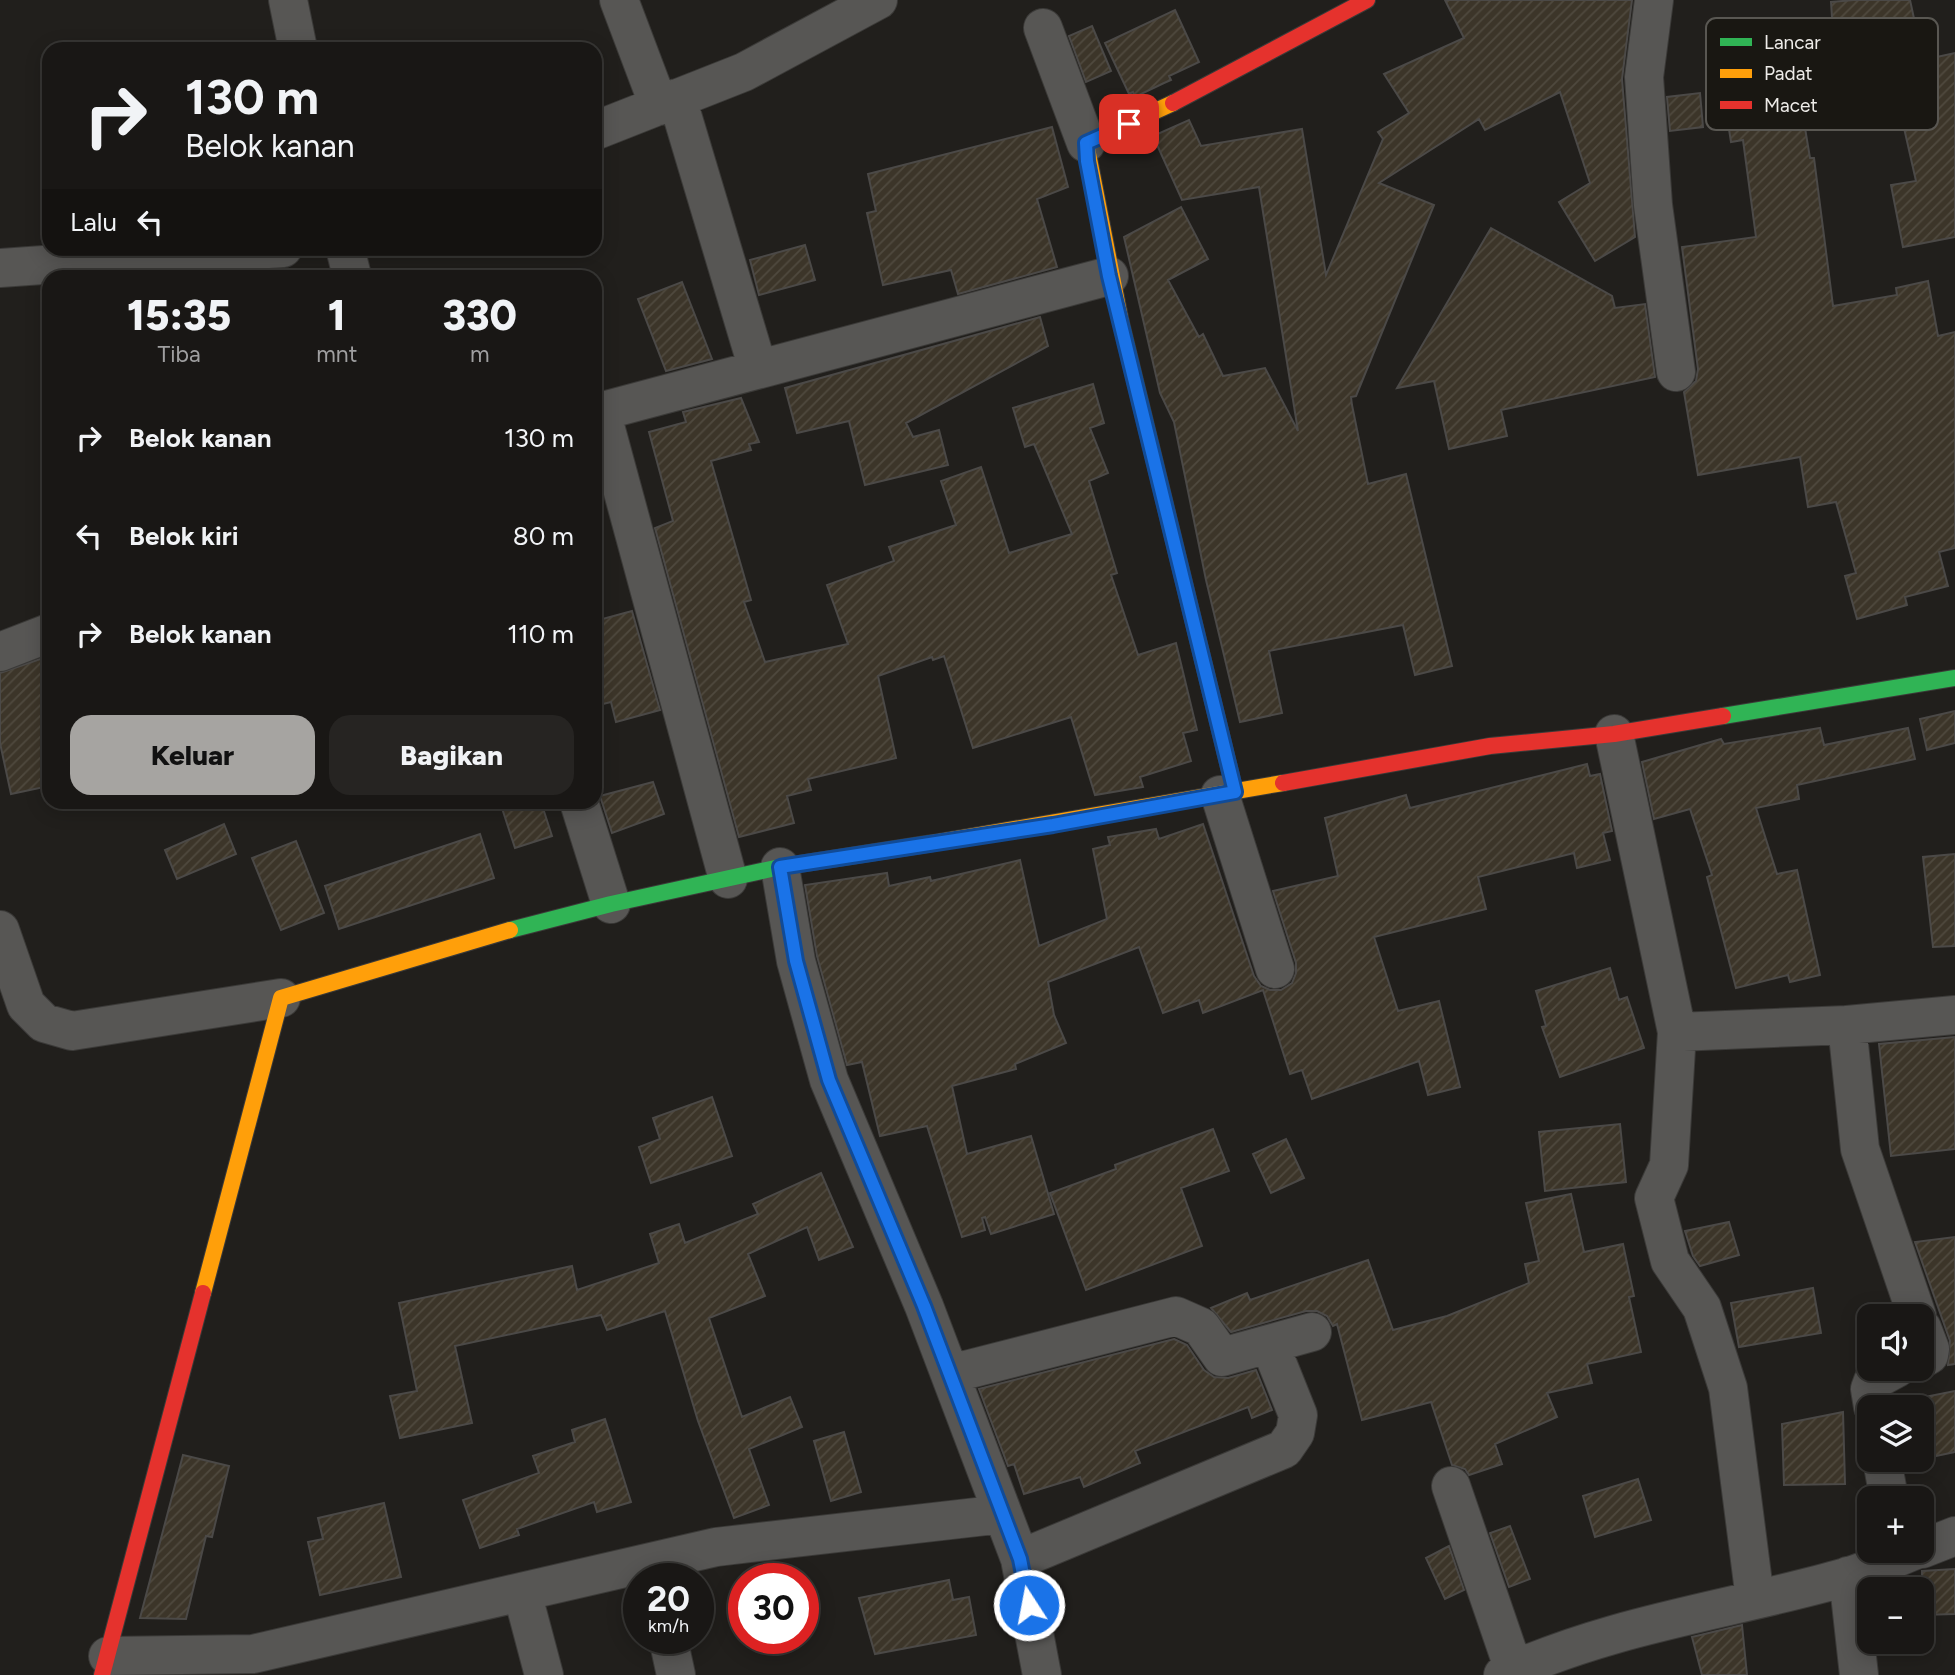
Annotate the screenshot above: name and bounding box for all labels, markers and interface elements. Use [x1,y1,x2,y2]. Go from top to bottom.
legend [1706,18,1938,130]
text: Lancar [1764,31,1821,54]
text: Padat [1764,62,1813,85]
text: 130 m [185,67,319,126]
icon: right [70,70,161,161]
pin [1099,94,1159,154]
text: Macet [1764,94,1818,117]
icon: arrive [1110,105,1148,143]
text: Belok kanan [185,127,355,165]
icon: left [131,203,169,241]
text: Lalu [70,206,117,238]
text: 15:35 [127,290,231,341]
text: 1 [328,290,346,341]
text: 330 [442,290,517,341]
text: Tiba [158,340,201,368]
text: mnt [316,340,357,368]
text: m [470,340,489,368]
icon: right [70,419,108,457]
text: Belok kanan [129,422,272,454]
text: 130 m [504,422,574,454]
icon: left [70,517,108,555]
text: Belok kiri [129,520,238,552]
text: 80 m [513,520,574,552]
icon: right [70,615,108,653]
text: Belok kanan [129,618,272,650]
text: 110 m [507,618,574,650]
button: Keluar [70,715,315,795]
button: Bagikan [329,715,574,795]
map controls [1857,1304,1934,1654]
button: sound [1857,1304,1934,1381]
button: layers [1857,1395,1934,1472]
button: + [1857,1486,1934,1563]
speed limit sign: 30 [728,1563,819,1654]
position arrow [992,1568,1066,1642]
button: − [1857,1577,1934,1654]
text: 20 [647,1578,690,1620]
text: km/h [648,1615,689,1637]

